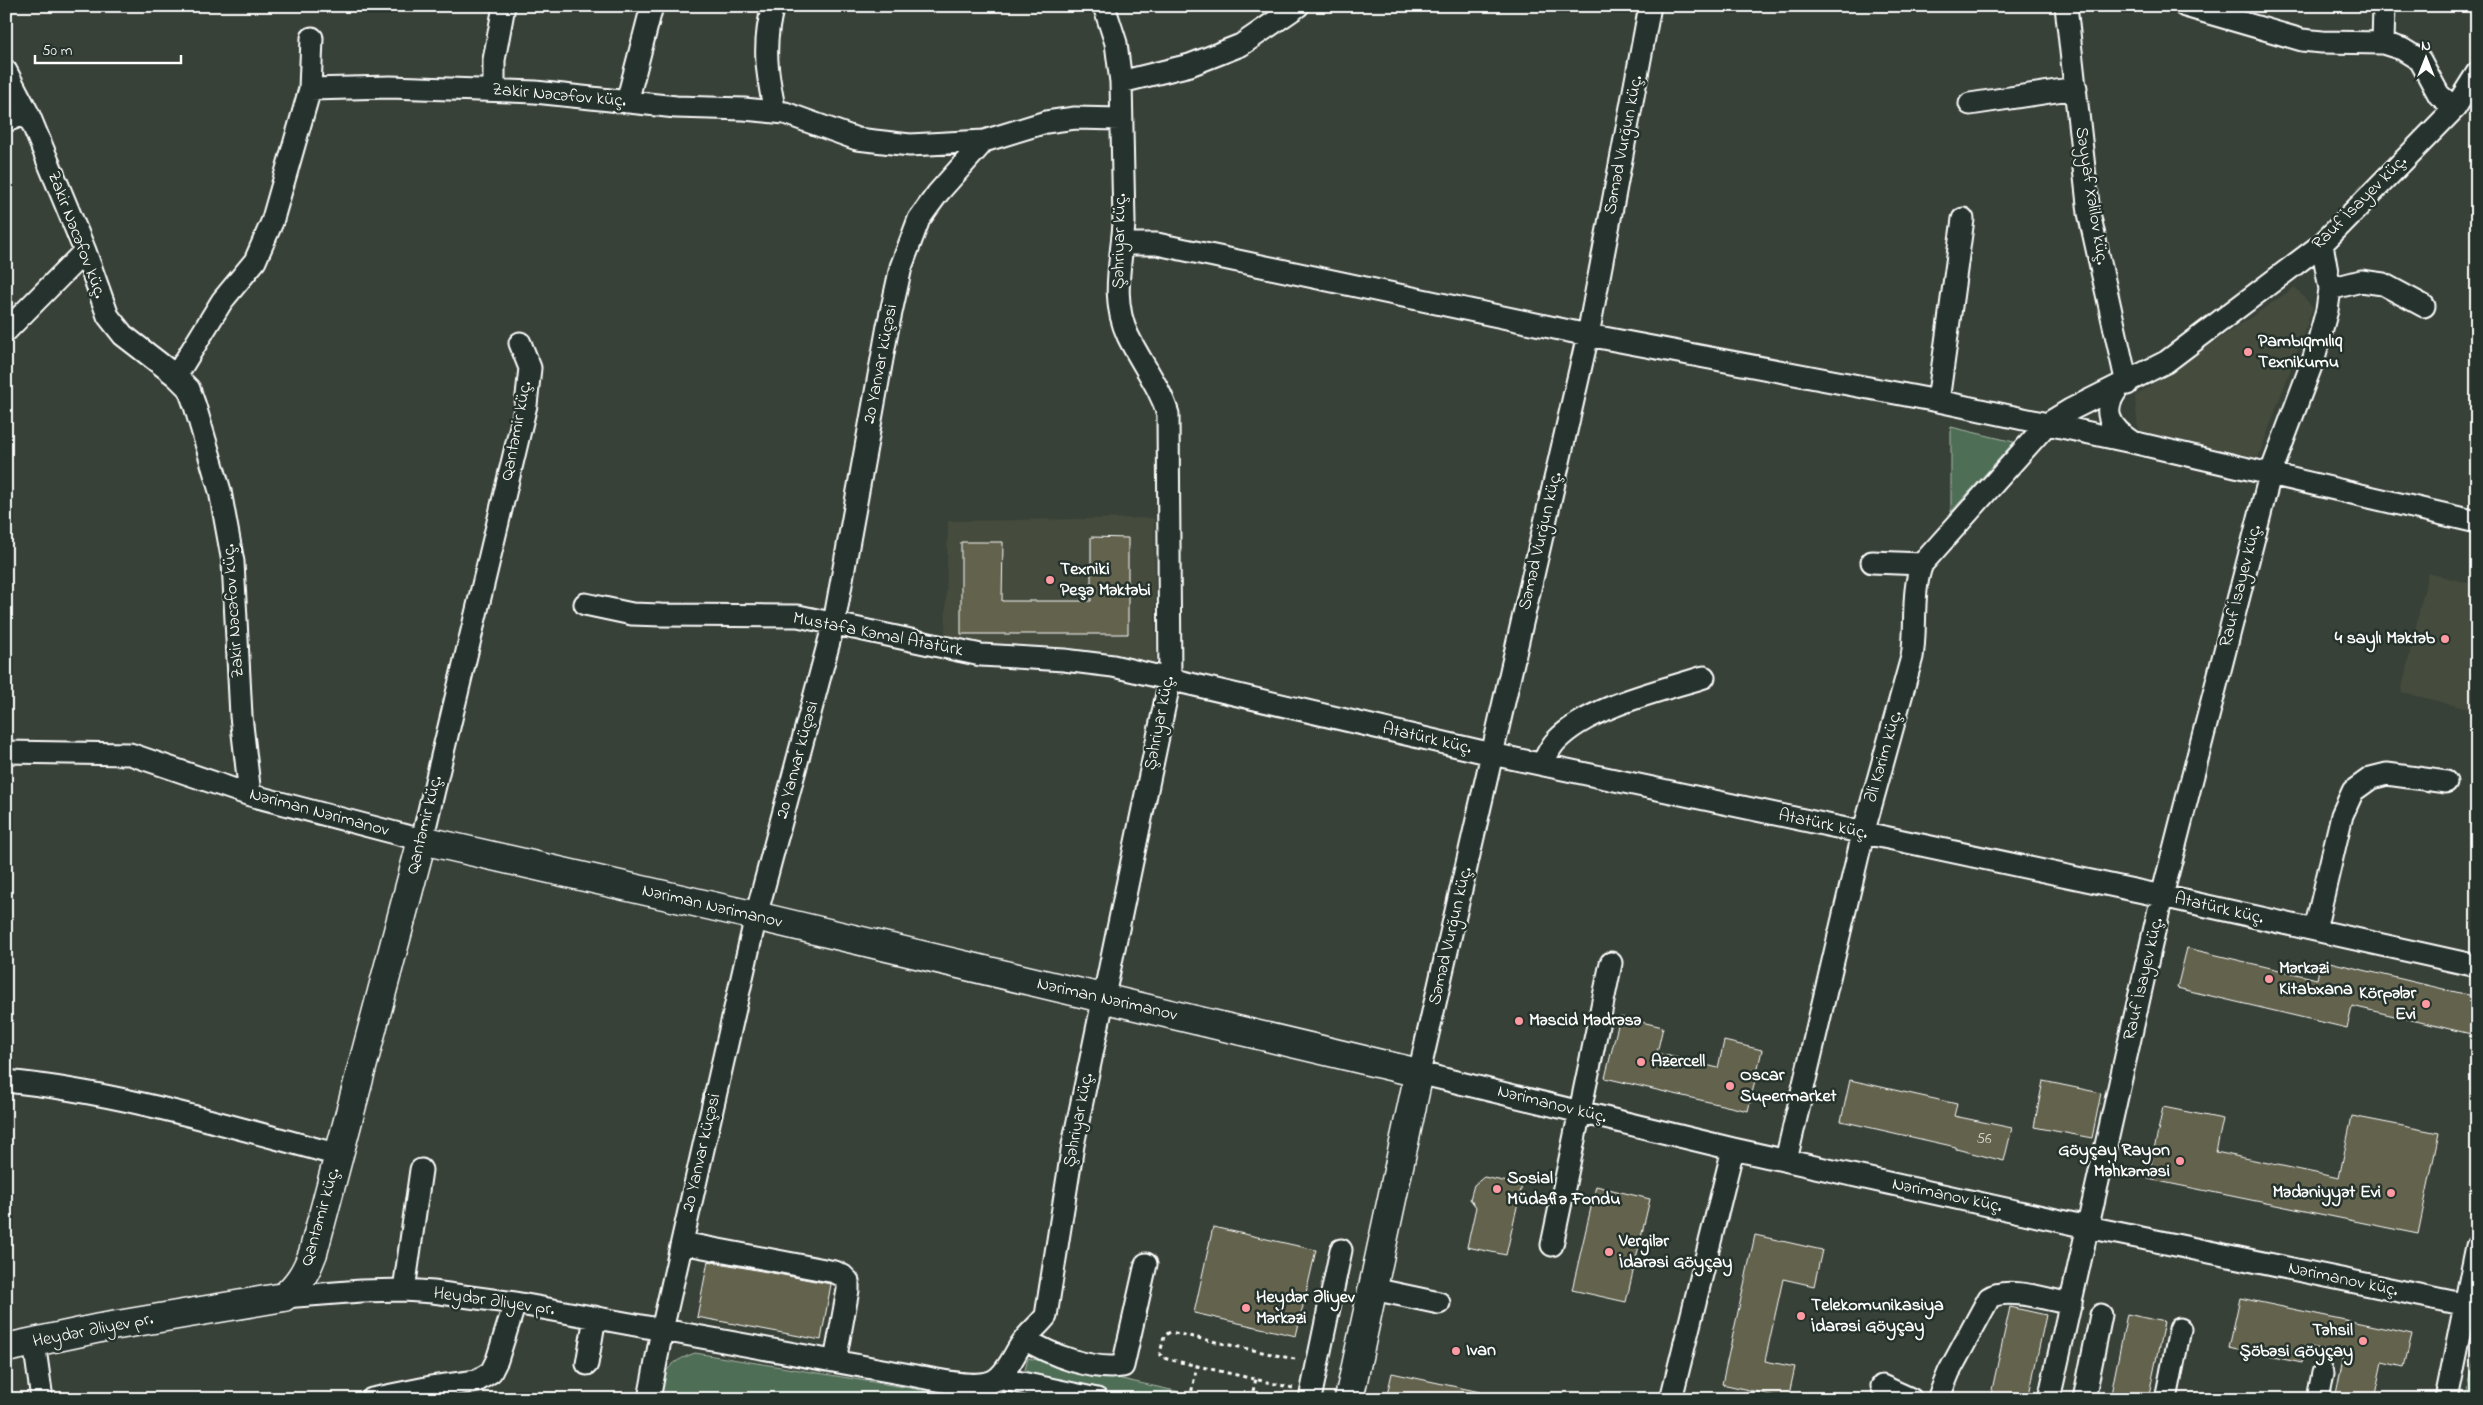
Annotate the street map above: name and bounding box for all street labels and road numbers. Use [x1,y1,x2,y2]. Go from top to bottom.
street label: Səməd Vurğun küç. [1598,73,1651,217]
street label: Zakir Nəcəfov küç. [491,77,627,115]
street label: Səyyaf Xəlilov küç. [2067,125,2115,267]
street label: Rauf İsayev küç. [2307,149,2414,256]
street label: Zakir Nəcəfov küç. [40,168,112,303]
street label: Şəhriyar küç. [1106,193,1134,289]
street label: 20 Yanvar küçəsi [857,302,905,426]
street label: Qantəmir küç. [495,379,539,483]
street label: Səməd Vurğun küç. [1512,469,1571,613]
street label: Rauf İsayev küç. [2213,522,2269,650]
street label: Zakir Nəcəfov küç. [216,543,252,679]
street label: Mustafa Kəmal Atatürk [791,606,965,664]
street label: Şəhriyar küç. [1138,673,1182,772]
street label: 20 Yanvar küçəsi [770,698,826,822]
street label: Əli Kərim küç. [1858,708,1910,806]
street label: Atatürk küç. [1380,716,1475,762]
street label: Qantəmir küç. [400,773,450,877]
street label: Nəriman Nərimanov [246,782,392,844]
street label: Atatürk küç. [1776,803,1870,847]
street label: Səməd Vurğun küç. [1422,864,1481,1008]
street label: Nəriman Nərimanov [639,878,785,936]
street label: Atatürk küç. [2172,886,2267,932]
street label: Rauf İsayev küç. [2117,915,2171,1043]
street label: Nəriman Nərimanov [1034,971,1180,1029]
street label: Şəhriyar küç. [1057,1070,1101,1169]
street label: Nərimanov küç. [1495,1079,1610,1131]
street label: 20 Yanvar küçəsi [676,1091,728,1215]
street label: Qantəmir küç. [295,1165,348,1269]
street label: Nərimanov küç. [1890,1172,2005,1220]
street label: Nərimanov küç. [2286,1256,2401,1304]
street label: Heydər Əliyev pr. [432,1281,557,1323]
street label: Heydər Əliyev pr. [31,1307,156,1355]

